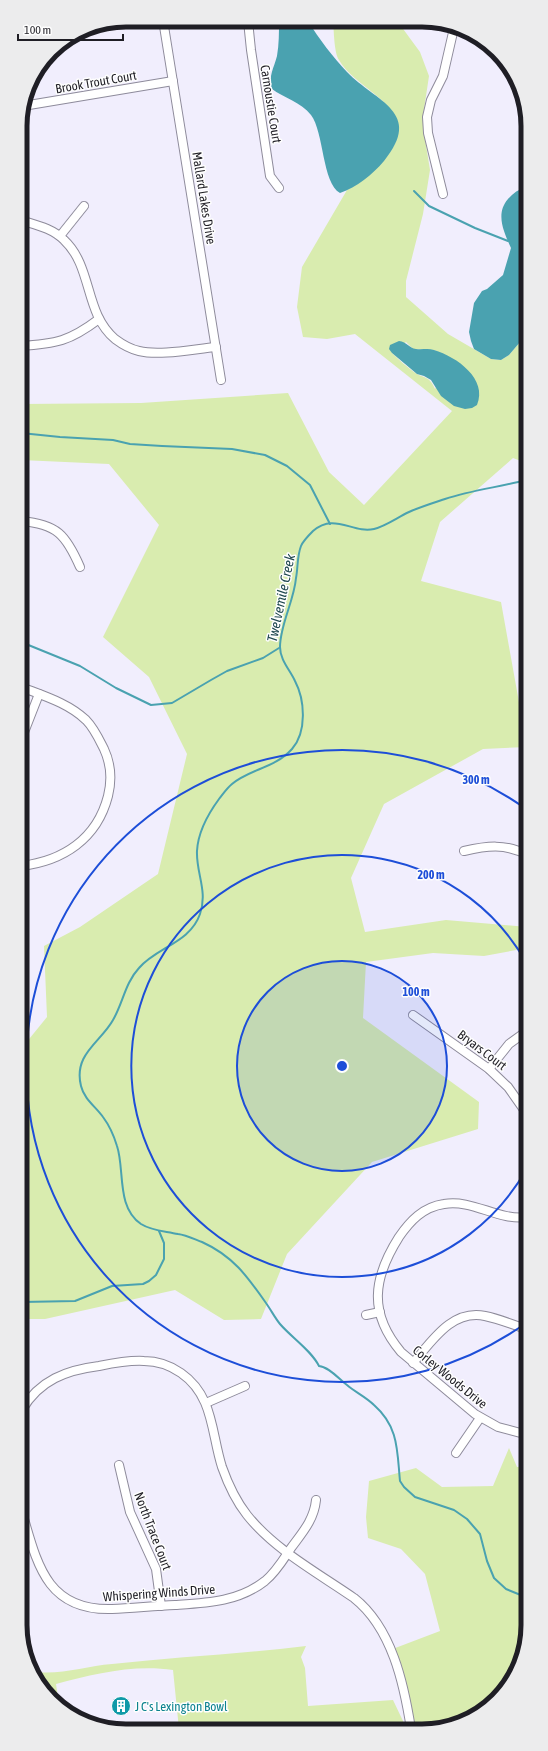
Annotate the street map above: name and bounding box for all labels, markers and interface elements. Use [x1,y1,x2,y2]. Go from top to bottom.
scale bar [18,16,123,42]
text: 100 m [24,23,51,37]
street label: Carnoustie Court [257,64,285,144]
street label: Brook Trout Court [54,67,138,97]
street label: Mallard Lakes Drive [189,151,219,245]
water label: Twelvemile Creek [264,552,298,643]
text: 300 m [462,773,490,787]
text: 200 m [417,868,445,882]
text: 100 m [402,985,430,999]
street label: Bryars Court [455,1027,510,1073]
centre of rings [335,1059,349,1073]
street label: Corley Woods Drive [410,1343,490,1412]
street label: North Trace Court [131,1490,175,1572]
street label: Whispering Winds Drive [102,1582,216,1604]
building icon: J C's Lexington Bowl [110,1695,132,1717]
place label: J C's Lexington Bowl [135,1699,228,1714]

